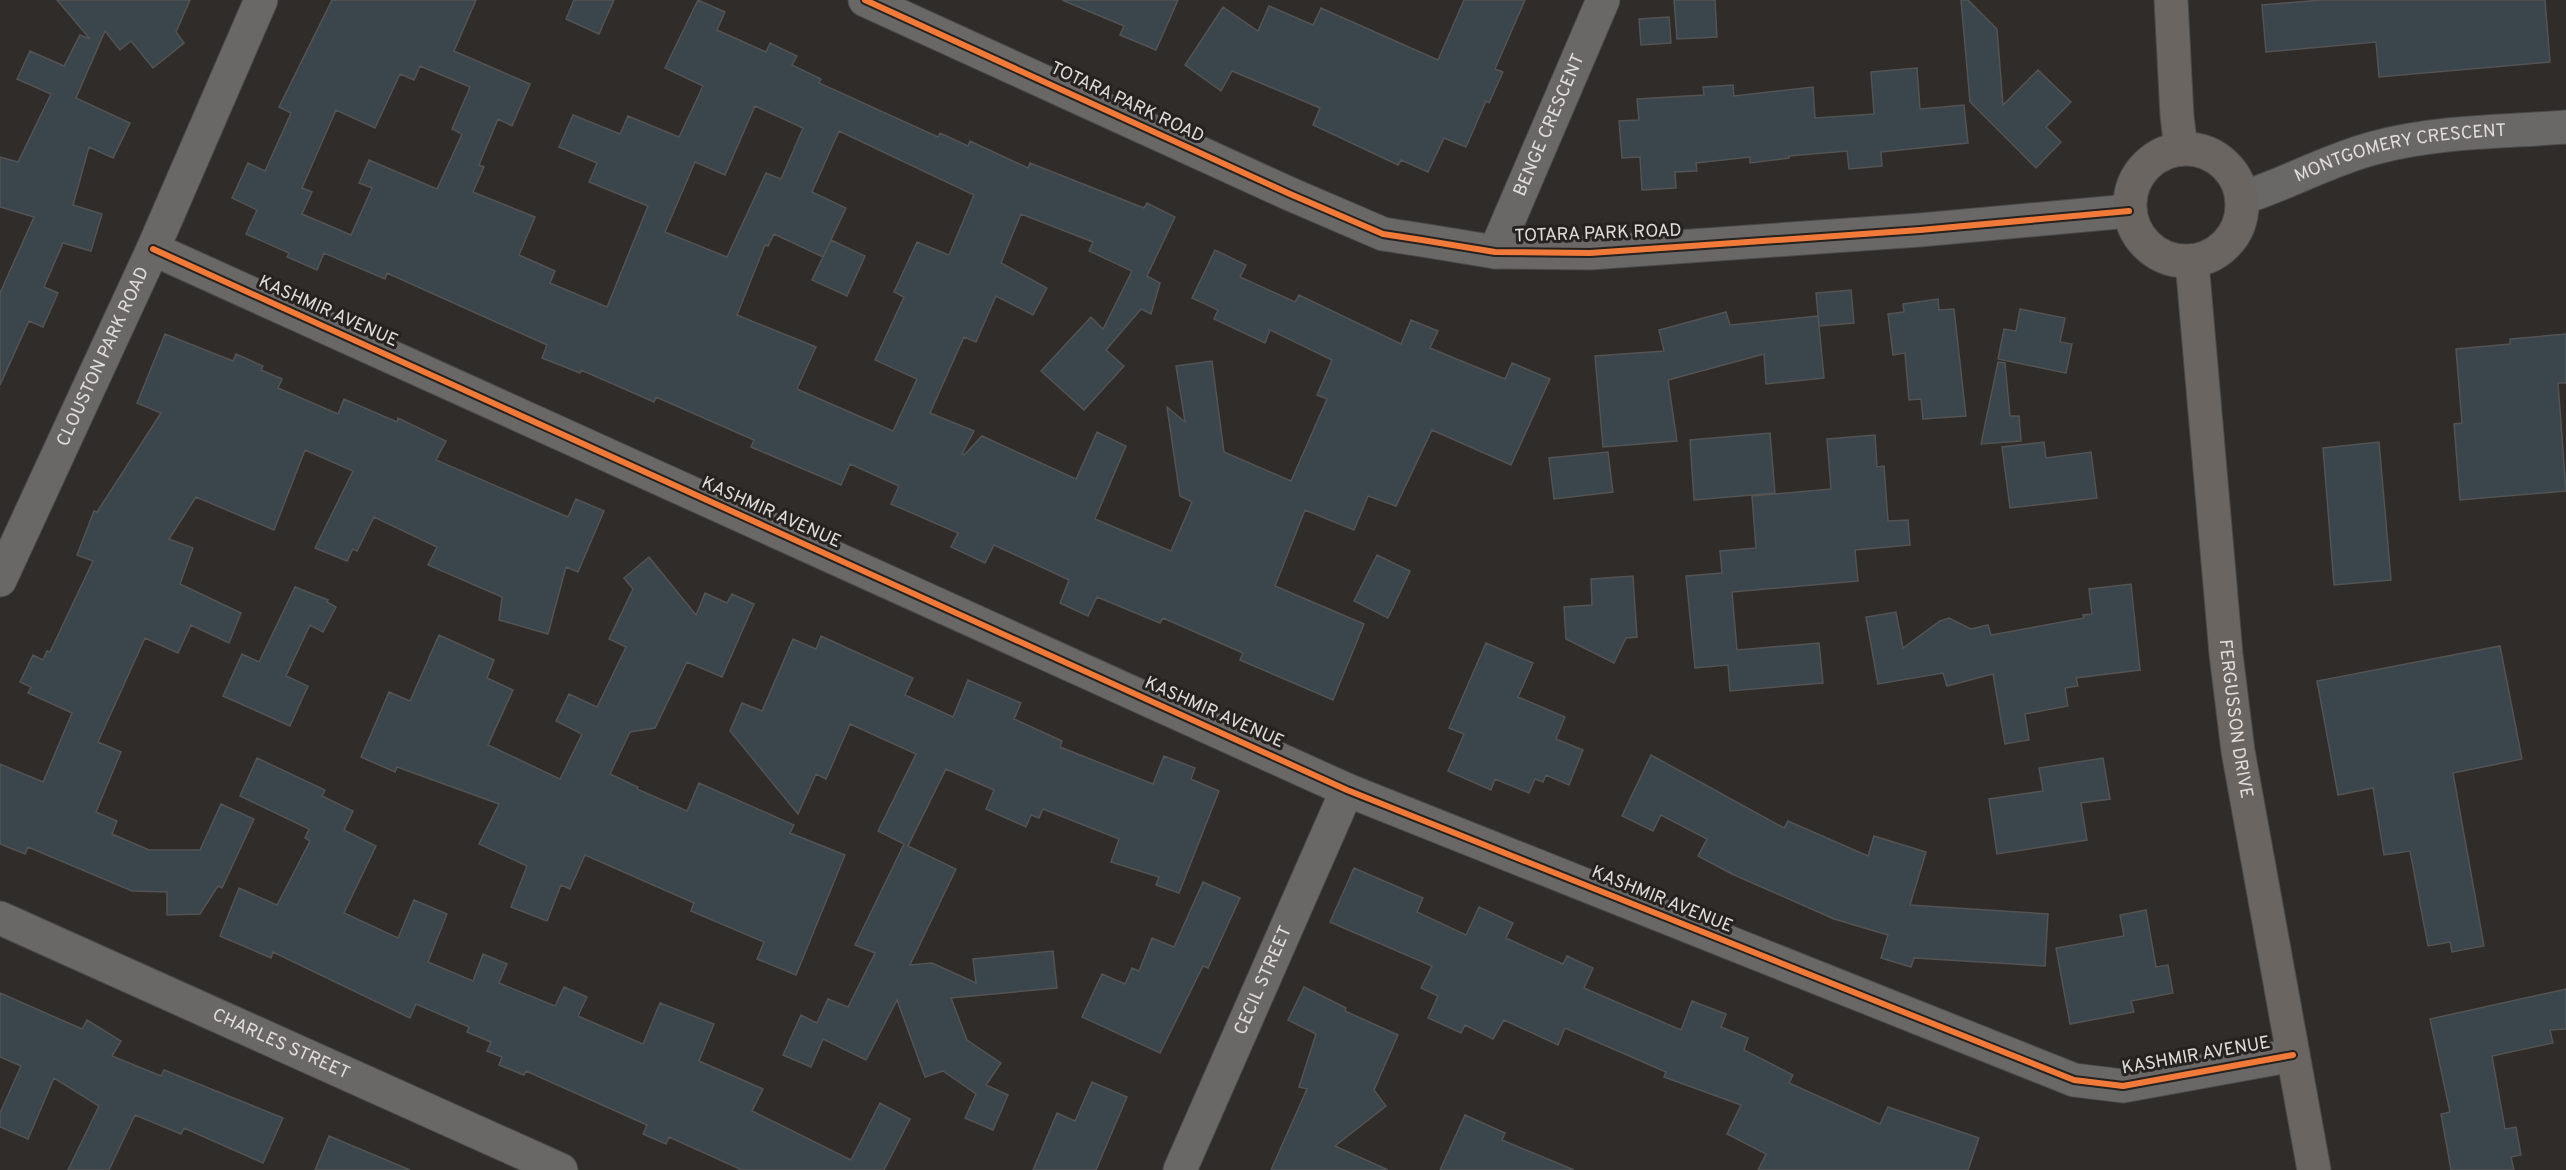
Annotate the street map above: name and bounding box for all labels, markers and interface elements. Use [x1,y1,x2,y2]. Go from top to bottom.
street label: BENGE CRESCENT [1509,50,1590,200]
street label: TOTARA PARK ROAD [1046,57,1208,149]
street label: MONTGOMERY CRESCENT [2291,119,2507,188]
street label: TOTARA PARK ROAD [1514,220,1682,248]
street label: CLOUSTON PARK ROAD [52,263,155,450]
street label: KASHMIR AVENUE [255,271,401,353]
street label: KASHMIR AVENUE [698,472,844,554]
street label: FERGUSSON DRIVE [2213,638,2258,800]
street label: KASHMIR AVENUE [1141,672,1287,754]
street label: KASHMIR AVENUE [1588,861,1736,939]
street label: CECIL STREET [1229,922,1297,1039]
street label: CHARLES STREET [209,1003,353,1085]
street label: KASHMIR AVENUE [2120,1032,2272,1080]

